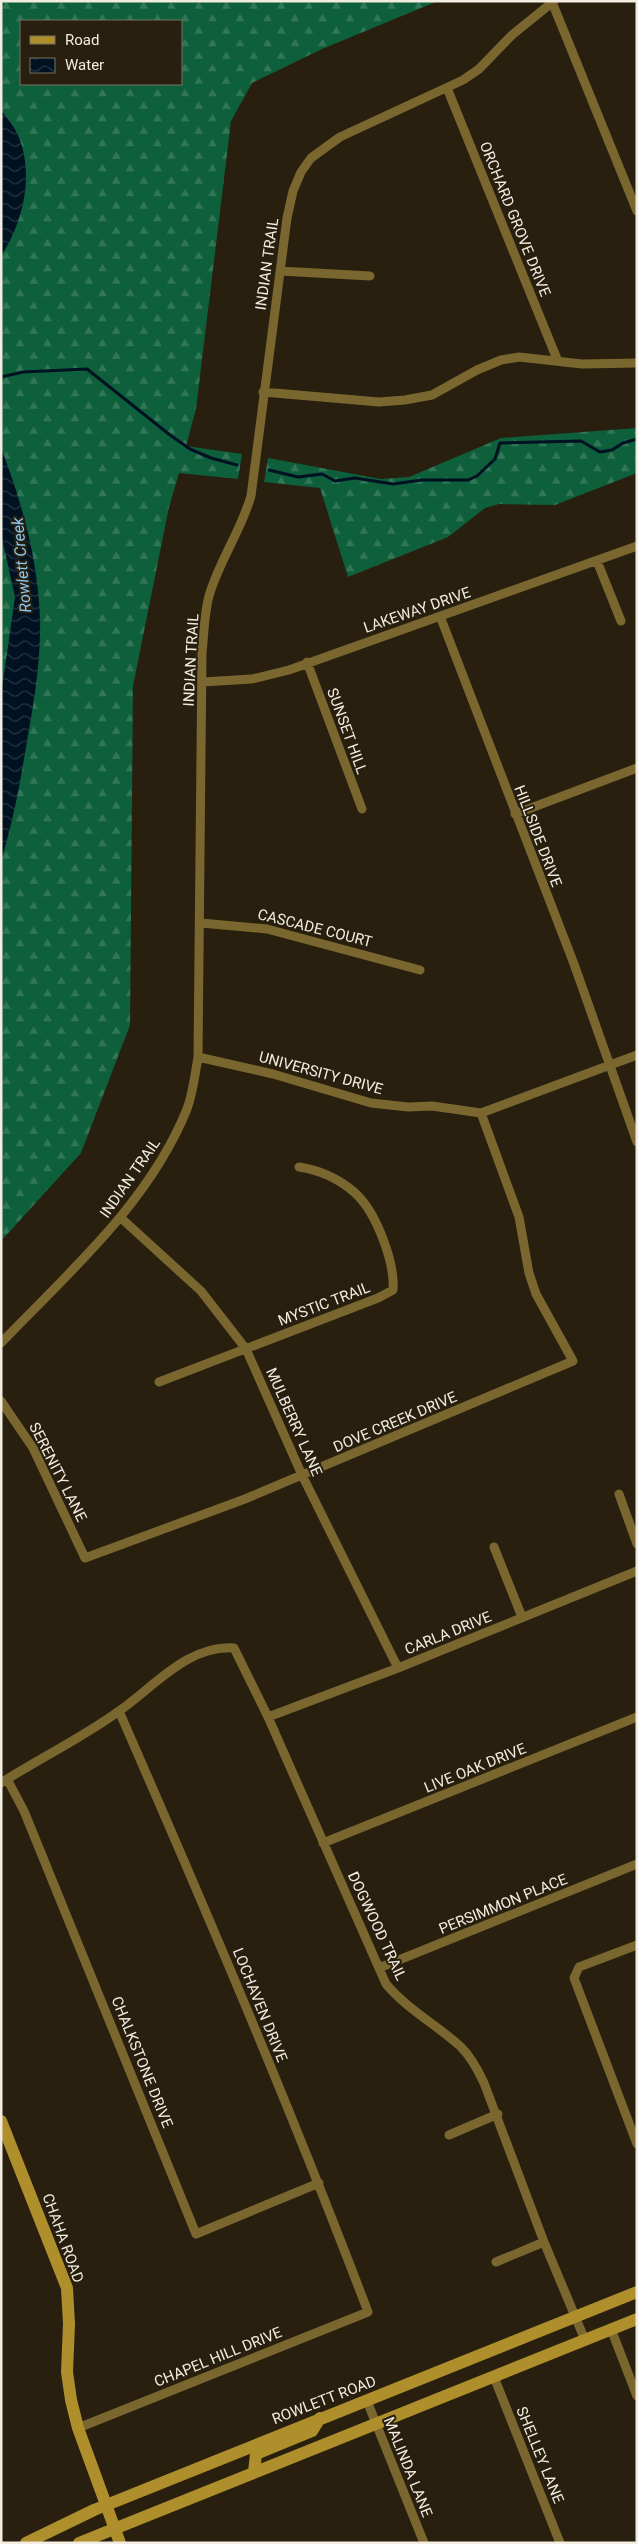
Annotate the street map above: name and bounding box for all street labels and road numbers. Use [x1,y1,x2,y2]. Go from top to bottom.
street label: ORCHARD GROVE DRIVE [476,139,555,299]
street label: INDIAN TRAIL [252,217,282,311]
street label: LAKEWAY DRIVE [361,583,473,637]
street label: INDIAN TRAIL [180,613,202,707]
street label: SUNSET HILL [323,686,371,776]
street label: HILLSIDE DRIVE [510,783,566,890]
street label: CASCADE COURT [256,905,374,951]
street label: UNIVERSITY DRIVE [257,1048,385,1098]
street label: INDIAN TRAIL [96,1135,164,1221]
street label: MYSTIC TRAIL [275,1278,373,1330]
street label: MULBERRY LANE [262,1365,326,1479]
street label: DOVE CREEK DRIVE [331,1388,460,1456]
street label: SERENITY LANE [25,1419,91,1525]
street label: CARLA DRIVE [402,1607,494,1659]
street label: LIVE OAK DRIVE [421,1739,529,1797]
street label: DOGWOOD TRAIL [344,1869,410,1983]
street label: PERSIMMON PLACE [436,1870,570,1938]
street label: LOCHAVEN DRIVE [229,1945,291,2065]
street label: CHALKSTONE DRIVE [107,1994,177,2131]
street label: CHAHA ROAD [39,2191,87,2285]
street label: CHAPEL HILL DRIVE [152,2323,285,2391]
street label: ROWLETT ROAD [269,2372,379,2428]
street label: SHELLEY LANE [512,2404,568,2506]
street label: MALINDA LANE [380,2414,436,2520]

